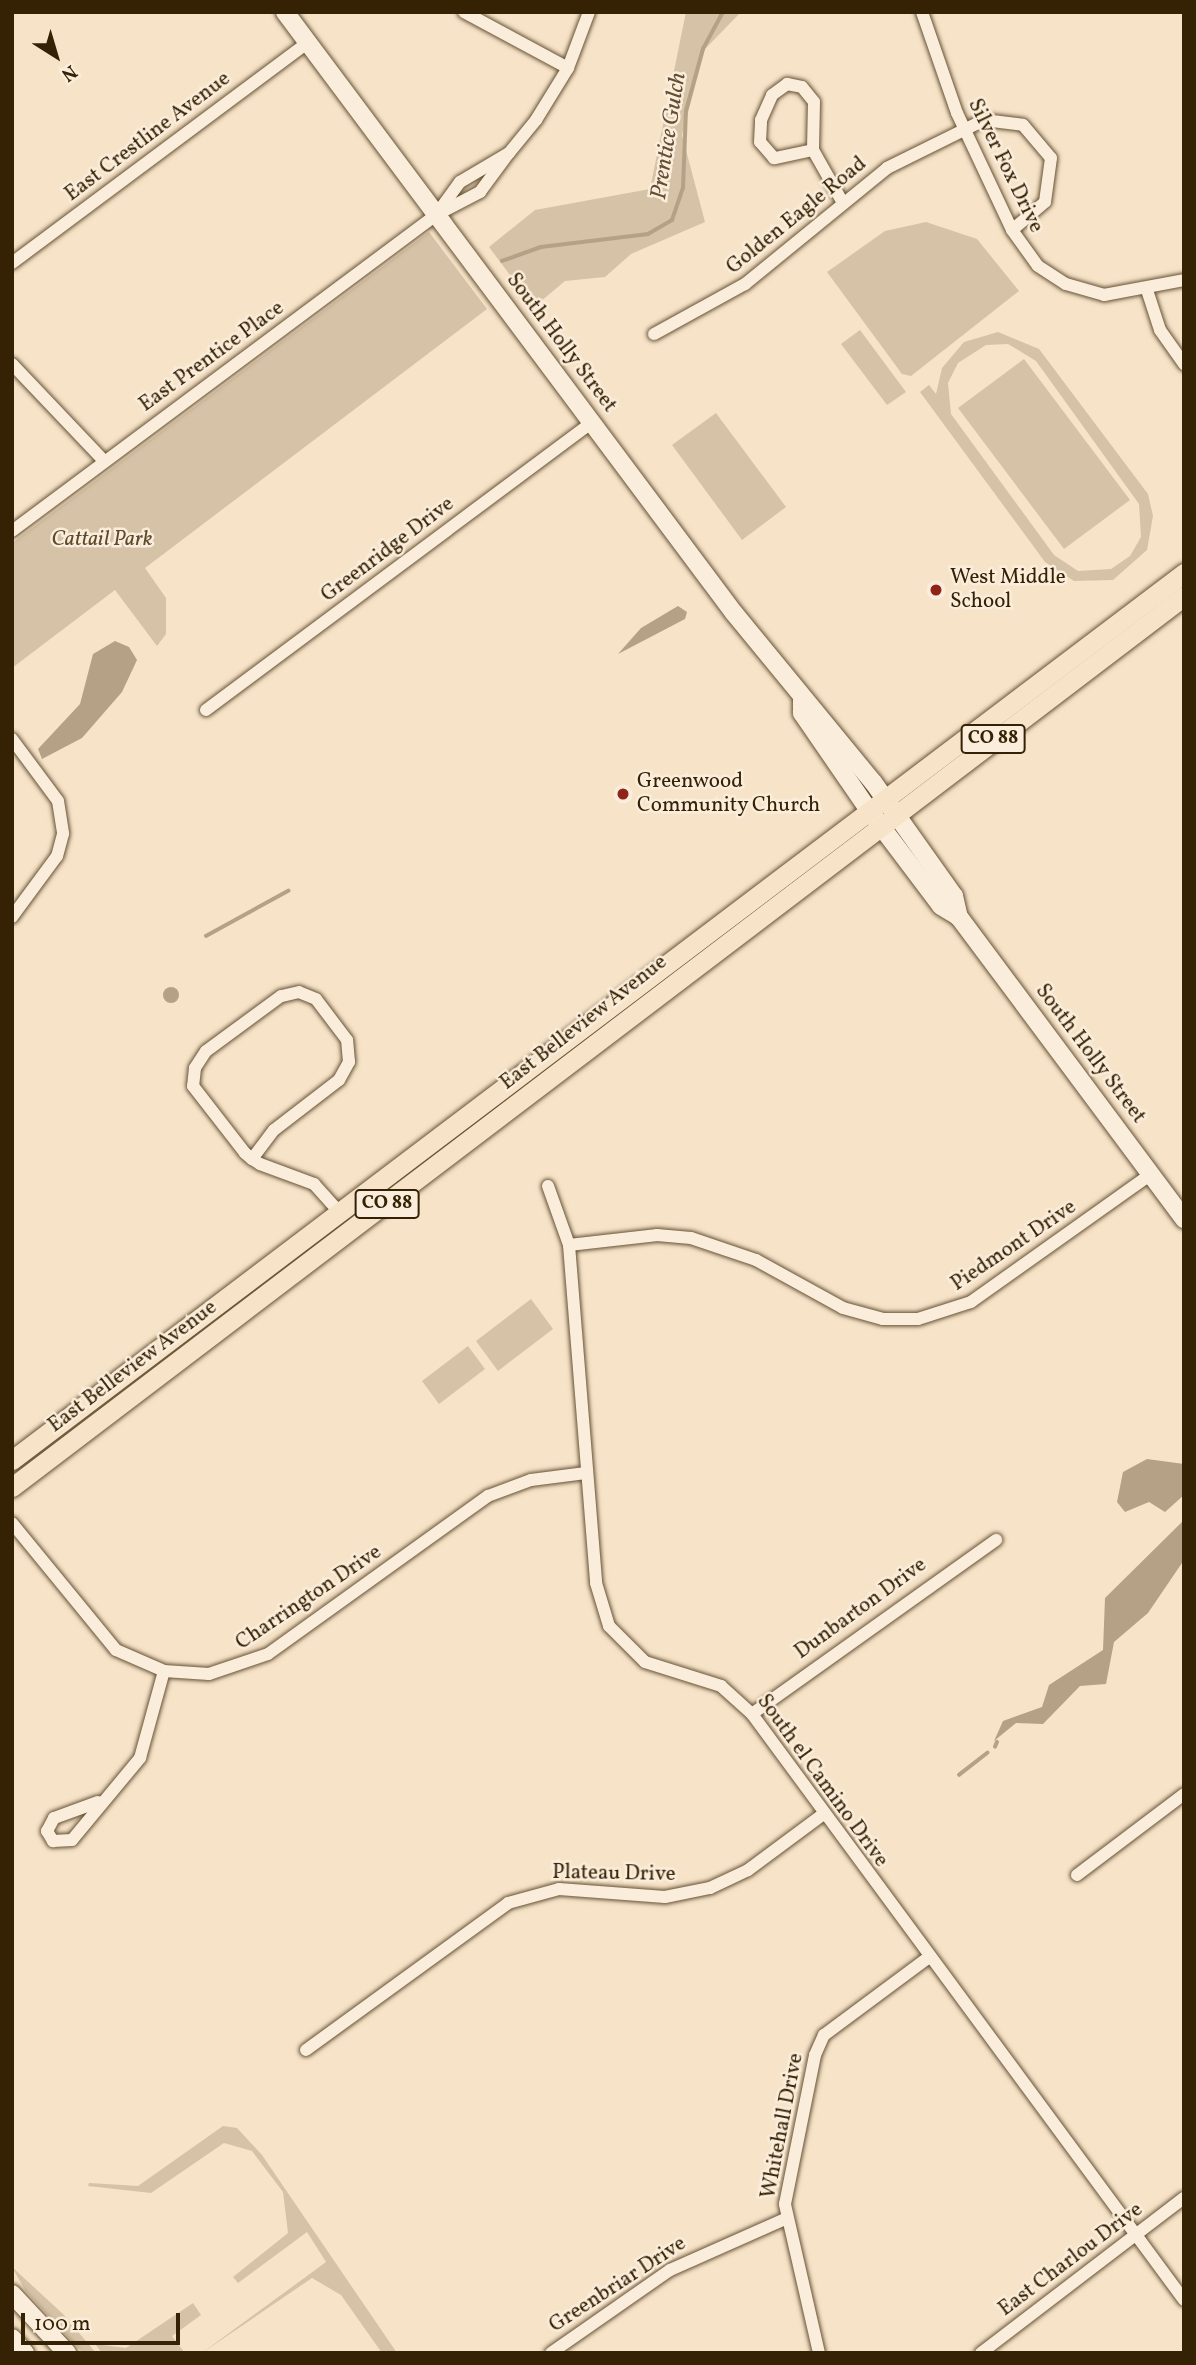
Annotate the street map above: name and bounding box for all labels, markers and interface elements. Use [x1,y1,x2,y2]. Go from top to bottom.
north arrow [21,21,91,91]
text: N [55,58,82,87]
street label: East Crestline Avenue [60,67,236,207]
water label: Prentice Gulch [645,71,693,201]
street label: Silver Fox Drive [962,95,1048,237]
street label: Golden Eagle Road [722,152,872,280]
street label: South Holly Street [500,268,622,418]
street label: East Prentice Place [135,296,289,418]
street label: Greenridge Drive [317,492,459,608]
park label: Cattail Park [51,527,153,553]
place label: West Middle School [950,565,1066,615]
marker: West Middle School [928,582,944,598]
road number: CO 88 [960,724,1026,754]
place label: Greenwood Community Church [637,769,821,819]
marker: Greenwood Community Church [615,786,631,802]
street label: East Belleview Avenue [495,950,673,1096]
street label: South Holly Street [1029,979,1151,1129]
road number: CO 88 [354,1188,420,1220]
street label: Piedmont Drive [947,1195,1081,1297]
street label: East Belleview Avenue [43,1295,223,1439]
street label: Charrington Drive [231,1540,387,1656]
street label: Dunbarton Drive [790,1553,932,1665]
street label: South el Camino Drive [751,1690,893,1872]
street label: Plateau Drive [552,1860,676,1888]
street label: Whitehall Drive [757,2051,809,2201]
street label: East Charlou Drive [994,2198,1148,2322]
street label: Greenbriar Drive [545,2231,691,2339]
scale bar [24,2298,184,2342]
text: 100 m [34,2310,91,2339]

